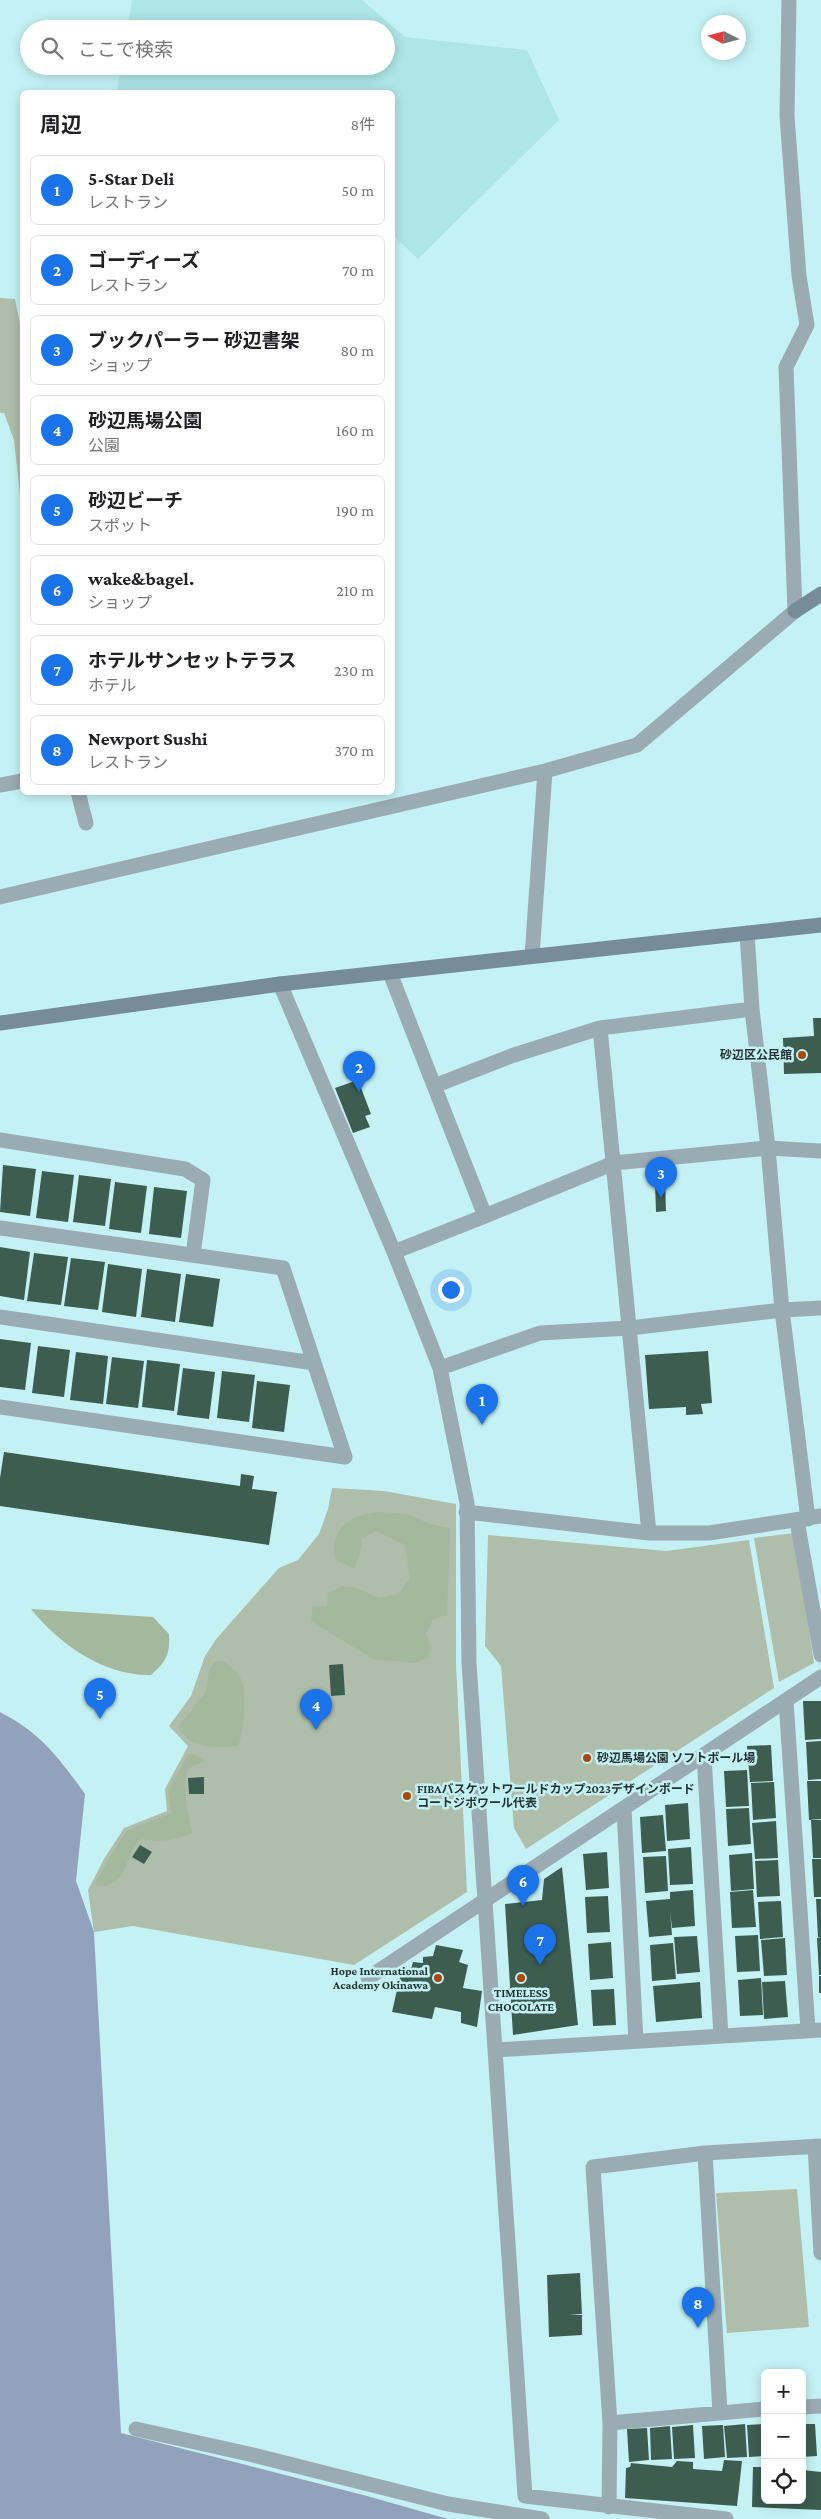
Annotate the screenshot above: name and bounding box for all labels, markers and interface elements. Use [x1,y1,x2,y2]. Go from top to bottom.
north arrow [701,15,746,60]
search box [20,20,395,75]
icon: search [38,34,66,62]
text: ここで検索 [78,39,173,60]
text: 周辺 [40,113,82,137]
text: 8件 [350,116,375,133]
text: 5-Star Deli [88,168,174,189]
text: 1 [54,182,60,199]
text: 50 m [342,182,374,199]
text: レストラン [88,194,168,211]
text: ゴーディーズ [88,250,200,271]
text: 2 [53,262,61,279]
text: 70 m [342,262,374,279]
text: レストラン [88,277,168,294]
text: ブックパーラー 砂辺書架 [88,330,300,351]
text: 3 [53,342,61,359]
text: 80 m [340,342,374,359]
text: ショップ [88,357,152,374]
text: 砂辺馬場公園 [88,410,202,431]
text: 4 [53,422,61,439]
text: 160 m [336,422,374,439]
text: 公園 [88,437,120,454]
text: 砂辺ビーチ [88,490,183,511]
text: 5 [53,502,61,519]
text: 190 m [336,502,374,519]
text: スポット [88,517,152,534]
text: wake&bagel. [88,568,194,589]
text: 6 [53,582,61,599]
text: 210 m [336,582,374,599]
text: ショップ [88,594,152,611]
text: ホテルサンセットテラス [88,650,297,671]
text: 7 [53,662,61,679]
text: 230 m [334,662,374,679]
text: ホテル [88,677,136,694]
text: Newport Sushi [88,728,208,749]
text: 8 [52,742,62,759]
text: 370 m [335,742,374,759]
text: レストラン [88,754,168,771]
place label: 砂辺区公民館 [719,1048,792,1062]
marker: 砂辺区公民館 [796,1049,808,1061]
pin: 2 [343,1051,375,1092]
pin: 3 [645,1157,677,1198]
your location [438,1277,464,1303]
pin: 1 [466,1384,498,1425]
pin: 5 [84,1678,116,1719]
pin: 4 [300,1689,332,1730]
place label: 砂辺馬場公園 ソフトボール場 [596,1751,755,1765]
marker: 砂辺馬場公園 ソフトボール場 [581,1752,593,1764]
place label: FIBAバスケットワールドカップ2023デザインボード コートジボワール代表 [417,1782,695,1810]
marker: FIBAバスケットワールドカップ2023デザインボード コートジボワール代表 [401,1790,413,1802]
pin: 6 [507,1865,539,1906]
pin: 7 [524,1924,556,1965]
place label: Hope International Academy Okinawa [331,1964,428,1992]
marker: Hope International Academy Okinawa [432,1972,444,1984]
marker: TIMELESS CHOCOLATE [515,1972,527,1984]
place label: TIMELESS CHOCOLATE [488,1986,554,2014]
pin: 8 [682,2287,714,2328]
map controls [761,2369,806,2504]
button: + [761,2369,806,2414]
button: − [761,2414,806,2459]
button: locate [761,2459,806,2504]

